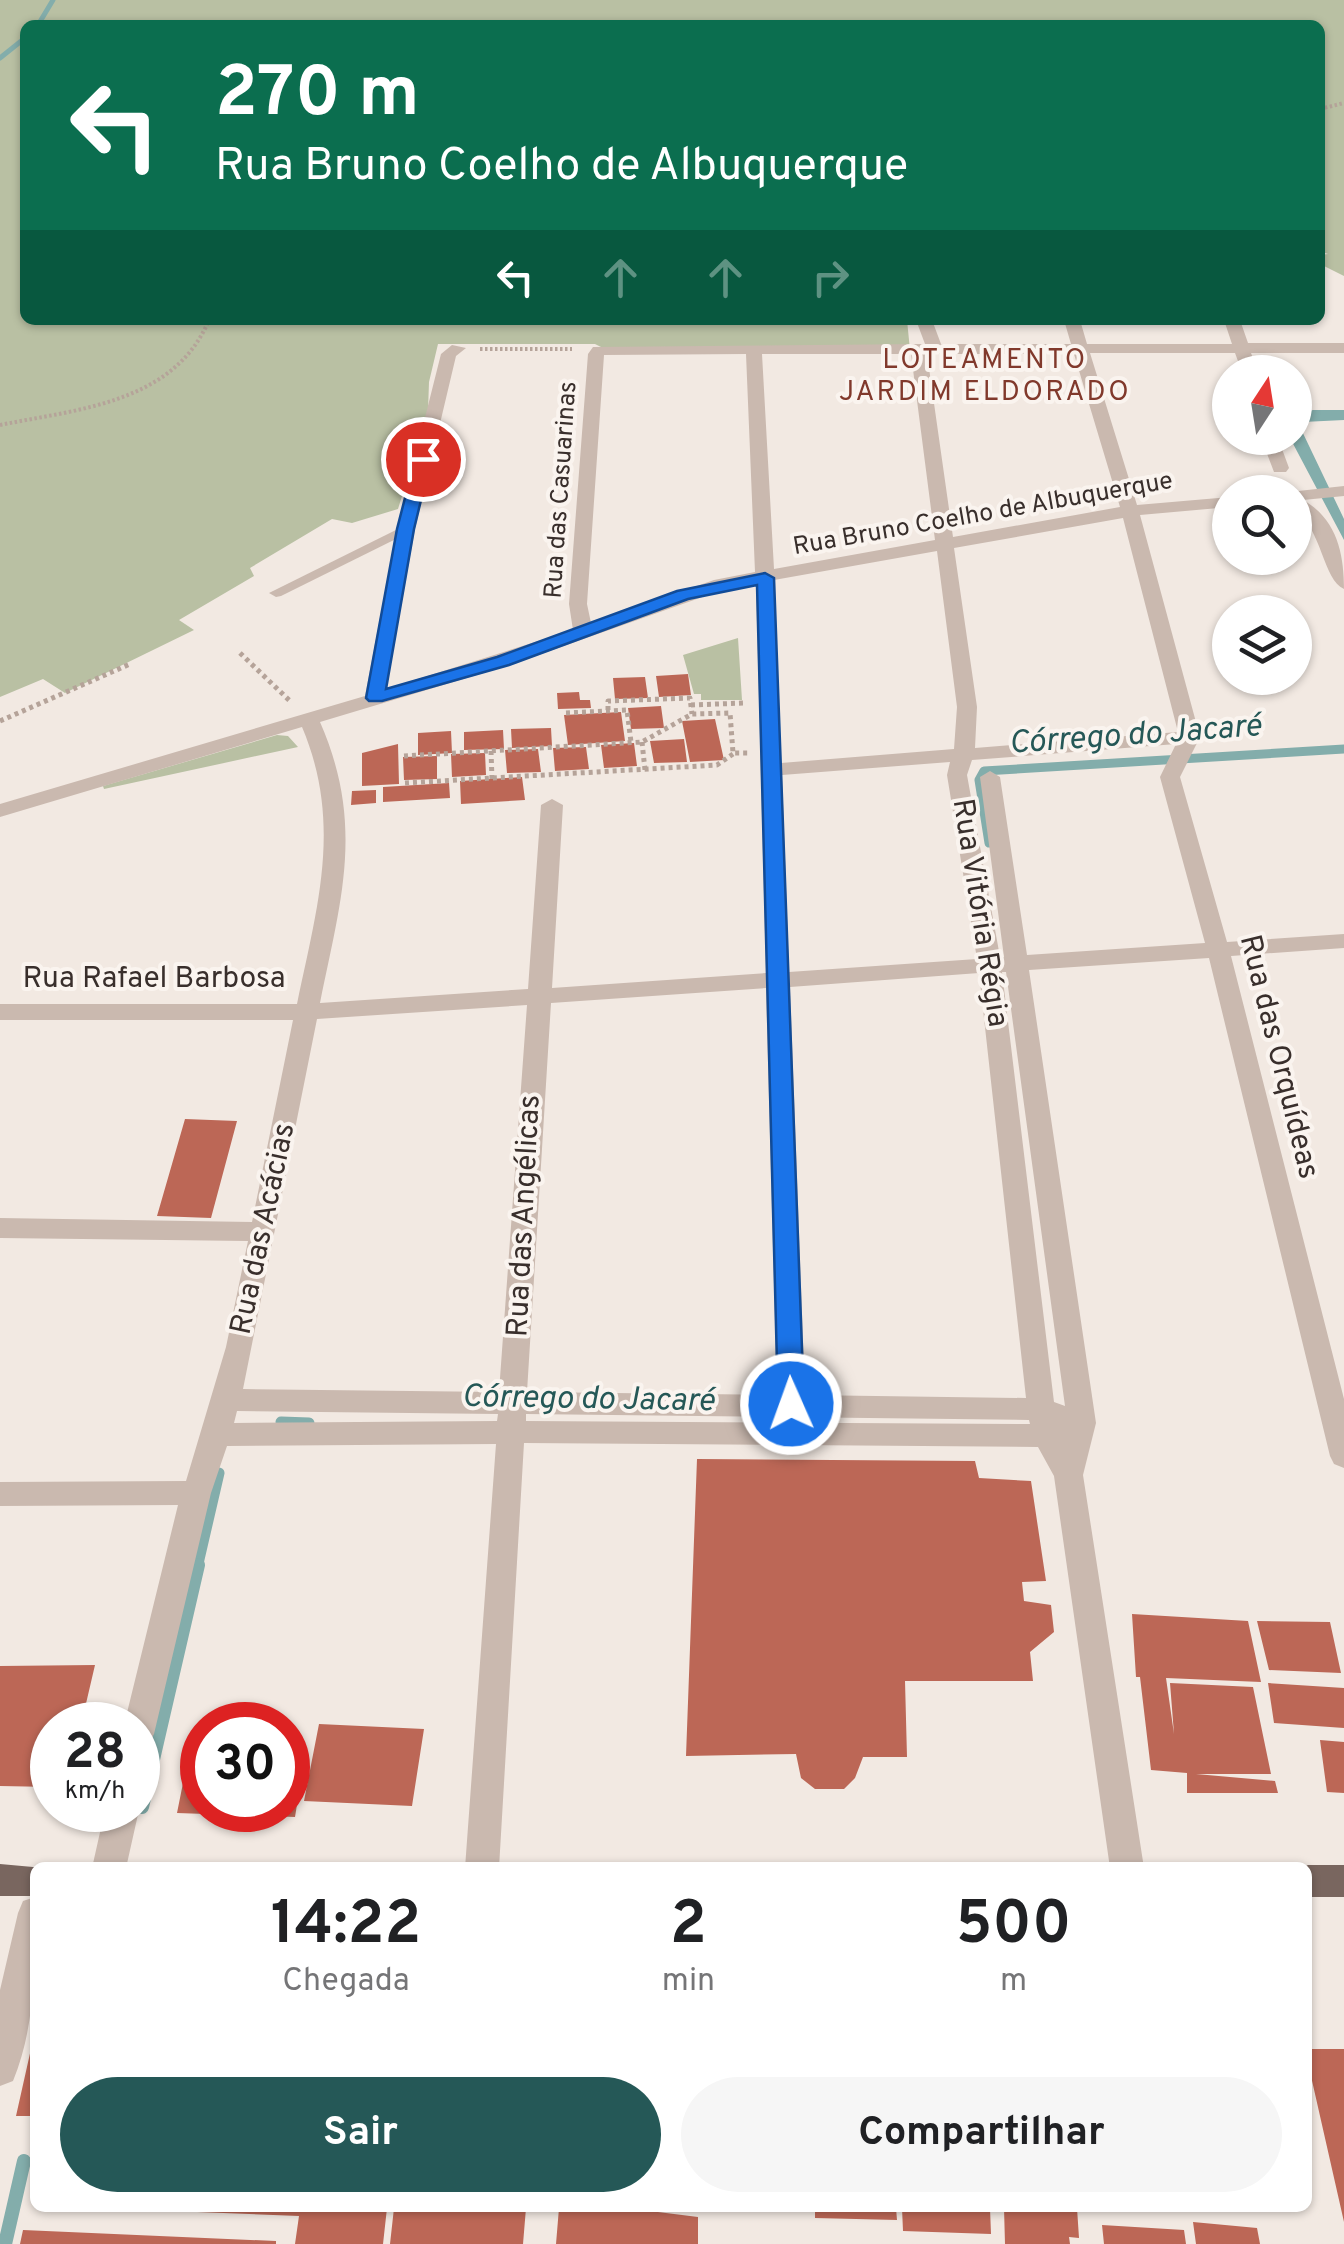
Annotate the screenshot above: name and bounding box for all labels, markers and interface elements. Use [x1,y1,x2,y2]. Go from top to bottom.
text: 270 m [215,52,420,141]
icon: left [50,60,180,190]
text: Rua Bruno Coelho de Albuquerque [215,139,908,196]
icon: left [488,250,543,305]
icon: ahead [593,250,648,305]
icon: ahead [698,250,753,305]
icon: right [803,250,858,305]
district label: LOTEAMENTO JARDIM ELDORADO [839,343,1131,411]
north arrow [1212,355,1312,455]
map controls [1212,355,1312,695]
street label: Rua das Casuarinas [538,380,586,600]
pin [381,417,466,502]
icon: arrive [396,432,451,487]
street label: Rua Bruno Coelho de Albuquerque [791,466,1175,564]
button: search [1212,475,1312,575]
button: layers [1212,595,1312,695]
water label: Córrego do Jacaré [1008,707,1265,765]
street label: Rua Vitória Régia [943,796,1015,1030]
street label: Rua das Orquídeas [1230,931,1326,1183]
street label: Rua Rafael Barbosa [22,961,286,998]
street label: Rua das Angélicas [500,1094,550,1338]
street label: Rua das Acácias [224,1120,304,1338]
position arrow [739,1352,843,1456]
water label: Córrego do Jacaré [461,1378,717,1422]
speed limit sign: 30 [180,1702,310,1832]
text: 28 [64,1723,126,1786]
text: km/h [65,1776,125,1808]
text: 14:22 [271,1889,421,1965]
text: 2 [670,1889,707,1965]
text: 500 [956,1889,1071,1965]
text: Chegada [282,1962,410,2002]
text: min [662,1962,715,2002]
text: m [1000,1962,1027,2002]
button: Sair [60,2077,661,2192]
button: Compartilhar [681,2077,1282,2192]

